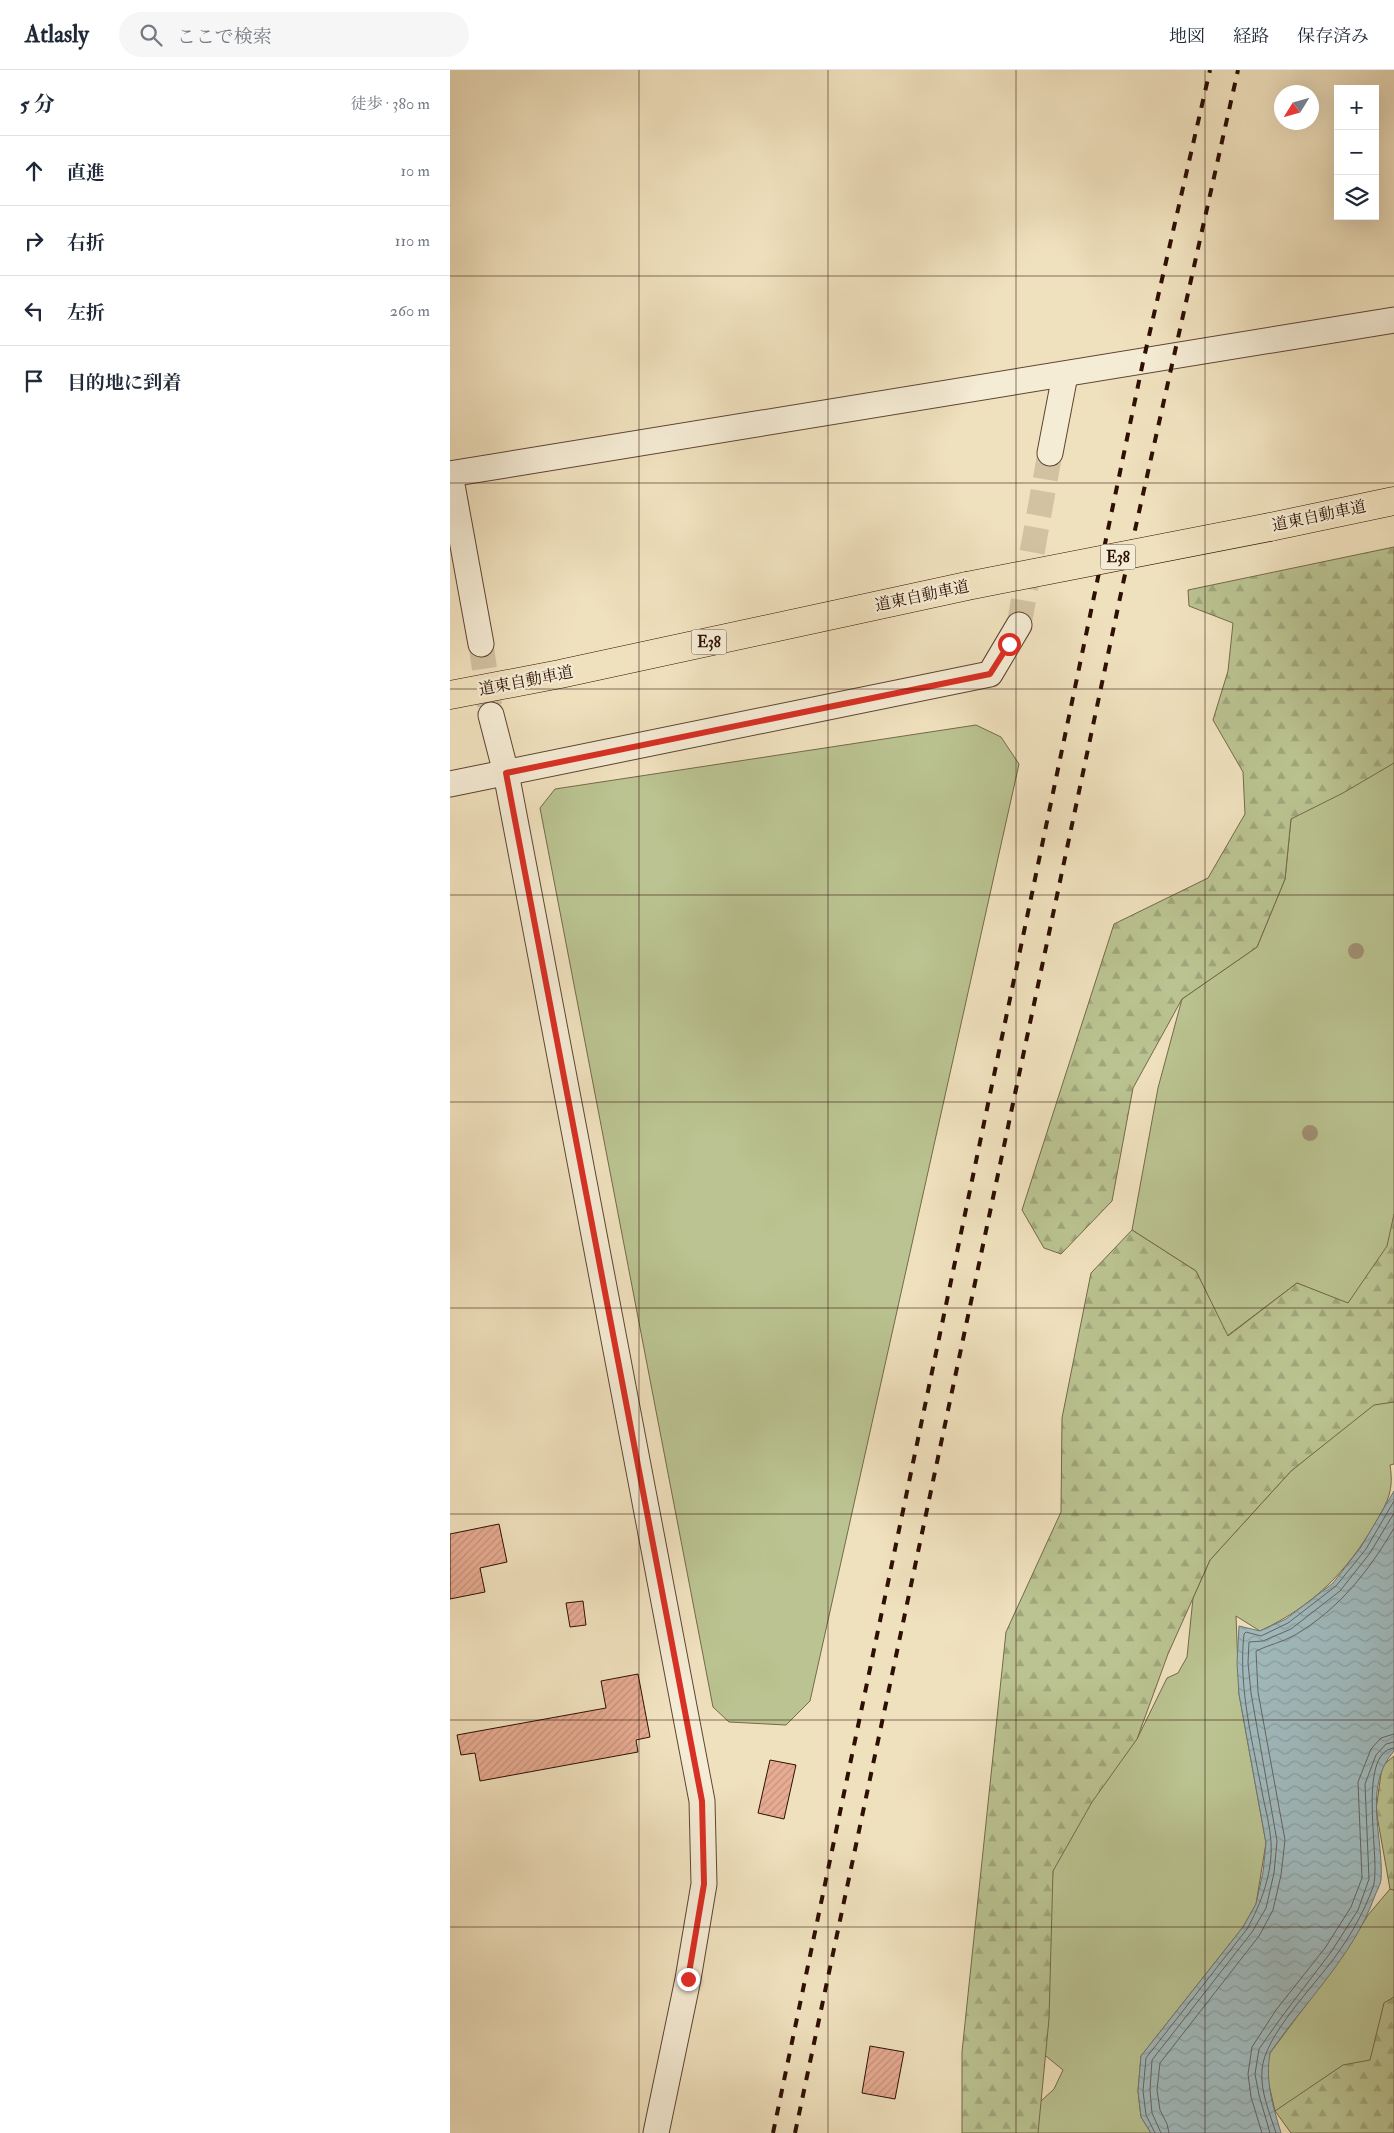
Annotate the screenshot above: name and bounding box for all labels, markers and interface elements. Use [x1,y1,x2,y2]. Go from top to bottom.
search box [119,12,469,57]
text: Atlasly [25,19,89,50]
icon: search [137,21,165,49]
text: ここで検索 [177,25,272,49]
text: 地図 [1169,25,1205,48]
text: 経路 [1233,25,1269,48]
text: 保存済み [1297,25,1369,48]
north arrow [1274,85,1319,130]
map controls [1334,85,1379,220]
button: + [1334,85,1379,130]
text: 5 分 [20,91,55,118]
text: 徒歩 · 380 m [350,94,430,114]
button: − [1334,130,1379,175]
icon: ahead [20,157,48,185]
text: 直進 [67,161,105,185]
text: 10 m [400,161,430,181]
button: layers [1334,175,1379,220]
icon: right [20,227,48,255]
text: 右折 [67,231,105,255]
text: 110 m [395,231,430,251]
icon: left [20,297,48,325]
text: 左折 [67,301,105,325]
text: 260 m [390,301,430,321]
icon: arrive [20,367,48,395]
text: 目的地に到着 [67,371,181,395]
street label: 道東自動車道 [1270,496,1368,536]
road number: E38 [1100,544,1136,570]
street label: 道東自動車道 [873,576,971,616]
road number: E38 [692,630,726,654]
route start [998,633,1021,656]
street label: 道東自動車道 [477,662,575,700]
route end [677,1968,700,1991]

